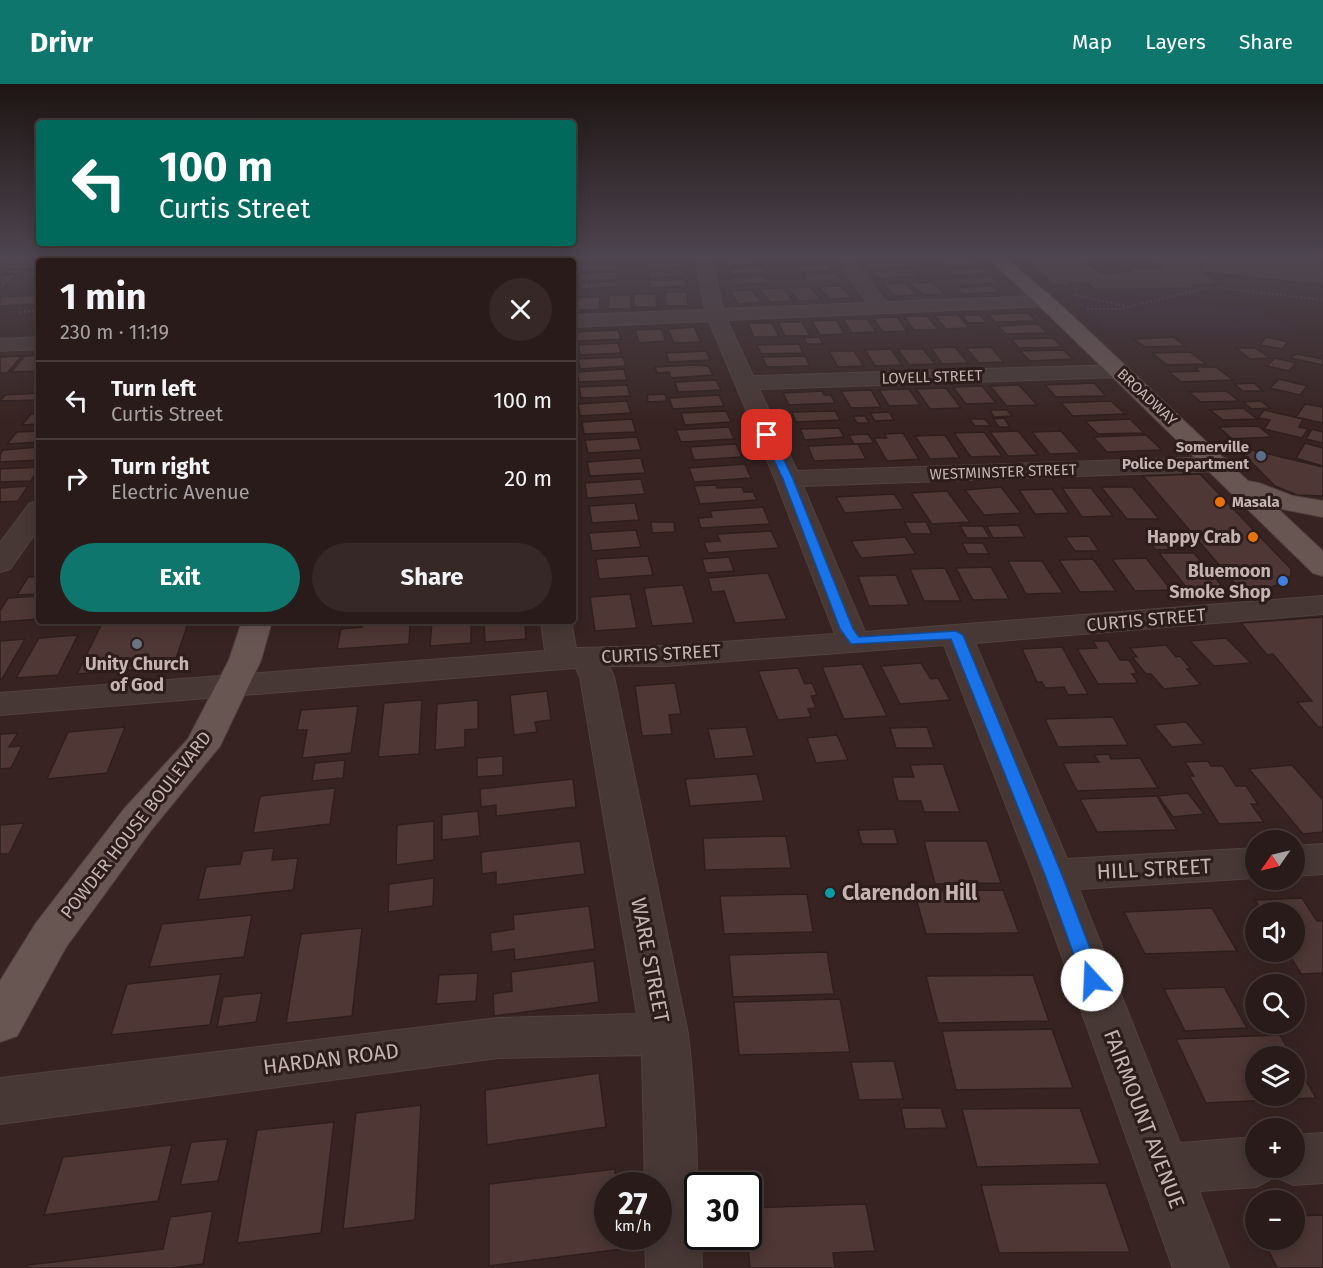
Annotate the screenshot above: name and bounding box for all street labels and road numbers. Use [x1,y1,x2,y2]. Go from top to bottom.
street label: BROADWAY [1113,365,1181,430]
street label: LOVELL STREET [881,366,983,388]
street label: WESTMINSTER STREET [929,460,1077,484]
street label: CURTIS STREET [1085,604,1207,636]
street label: CURTIS STREET [601,640,722,668]
street label: POWDER HOUSE BOULEVARD [56,727,216,923]
street label: HILL STREET [1096,853,1212,885]
street label: WARE STREET [625,895,675,1025]
street label: FAIRMOUNT AVENUE [1098,1026,1190,1212]
street label: HARDAN ROAD [262,1038,400,1080]

